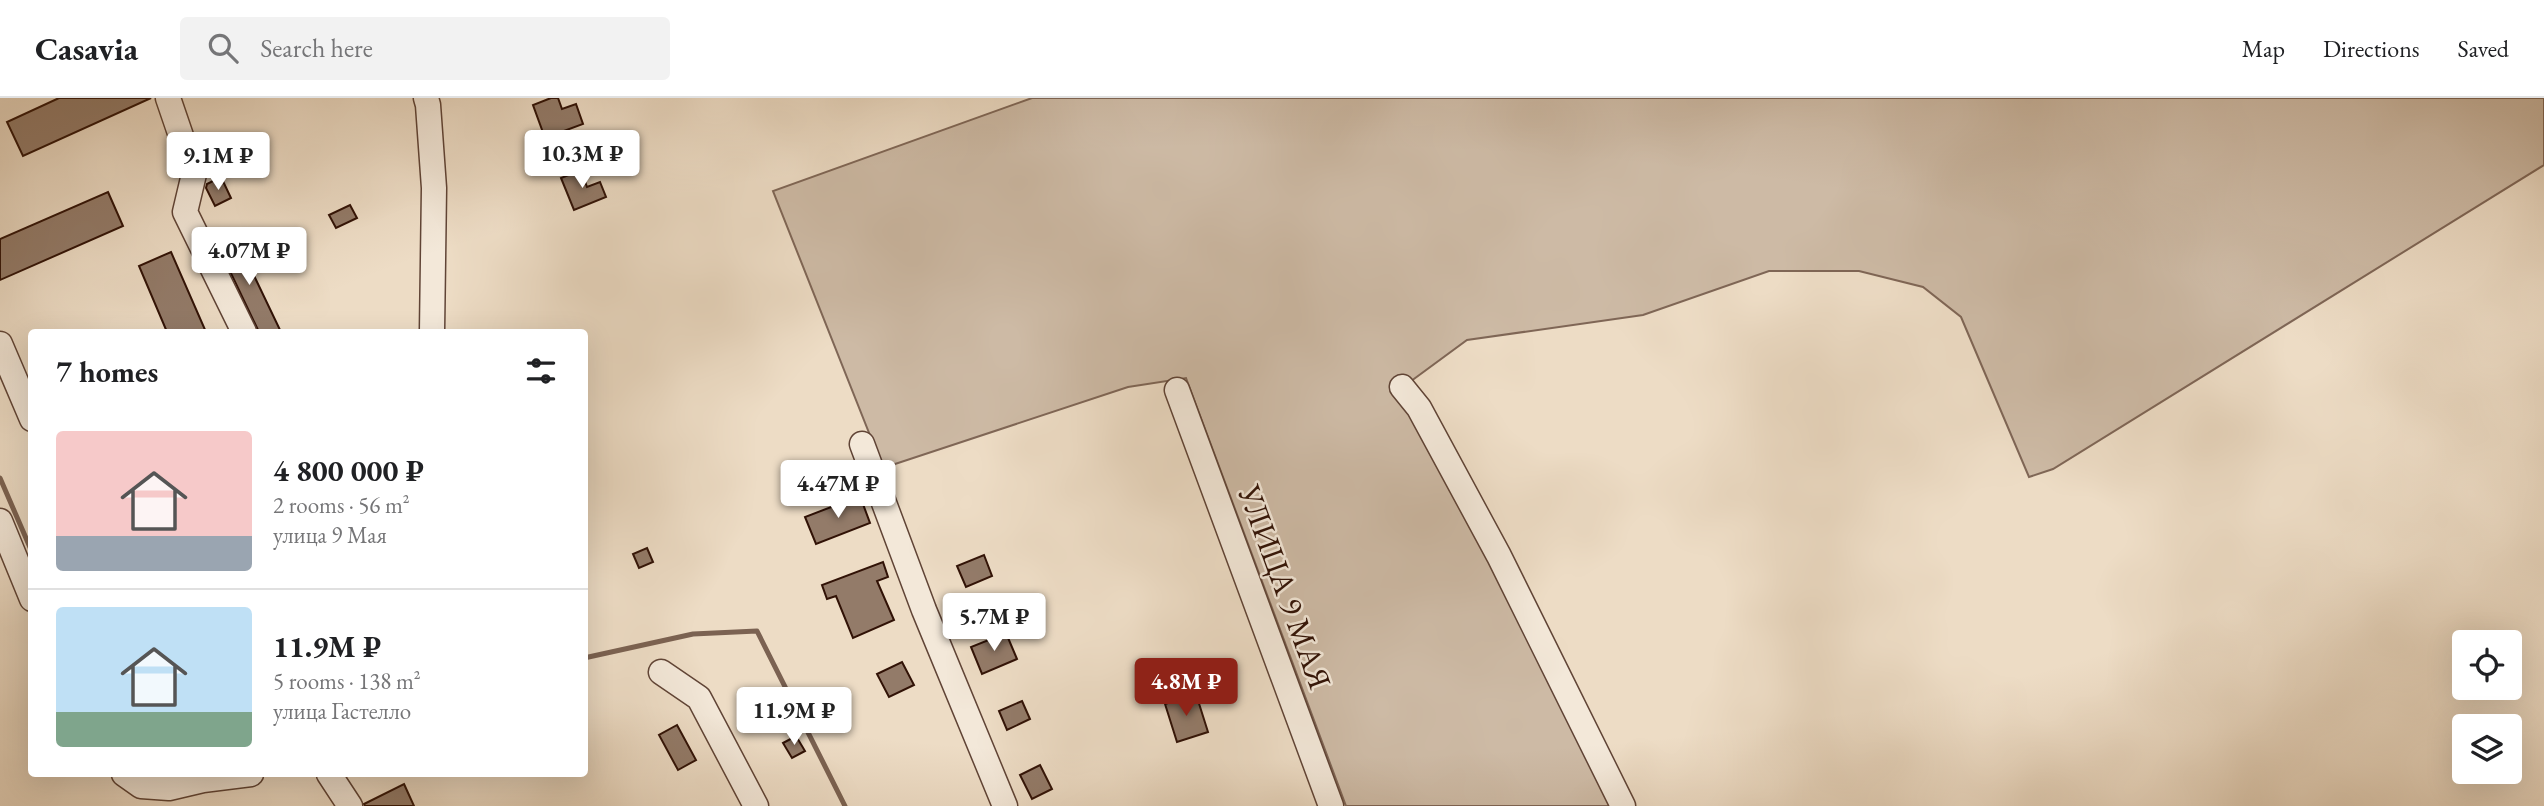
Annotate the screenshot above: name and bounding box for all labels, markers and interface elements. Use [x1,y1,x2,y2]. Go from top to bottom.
search box [180,17,670,80]
text: Casavia [35,27,138,70]
icon: search [204,29,242,67]
text: Search here [260,31,373,65]
text: Map [2242,33,2285,64]
text: Directions [2323,33,2420,64]
text: Saved [2458,33,2509,64]
pin: 10.3M ₽ [517,130,647,190]
pin: 9.1M ₽ [161,132,275,192]
text: 10.3M ₽ [541,138,623,168]
text: 9.1M ₽ [183,140,253,170]
pin: 4.07M ₽ [184,228,314,287]
text: 4.07M ₽ [208,235,290,265]
text: 7 homes [56,352,158,391]
icon: filters [522,352,560,390]
text: 4 800 000 ₽ [273,451,424,490]
icon: home [112,459,196,543]
pin: 4.47M ₽ [773,460,903,520]
text: 4.47M ₽ [797,468,879,498]
street label: УЛИЦА 9 МАЯ [1228,478,1341,695]
text: 2 rooms · 56 m² [273,490,410,520]
text: улица 9 Мая [273,520,387,550]
pin: 5.7M ₽ [937,594,1051,653]
text: 5.7M ₽ [959,601,1029,631]
text: 11.9M ₽ [273,627,381,666]
map controls [2452,630,2522,784]
button: locate [2452,630,2522,700]
icon: home [112,635,196,719]
pin: 4.8M ₽ [1129,658,1243,718]
text: 5 rooms · 138 m² [273,666,421,696]
text: 4.8M ₽ [1151,666,1221,696]
pin: 11.9M ₽ [729,688,859,747]
text: 11.9M ₽ [753,695,835,725]
text: улица Гастелло [273,696,411,726]
button: layers [2452,714,2522,784]

